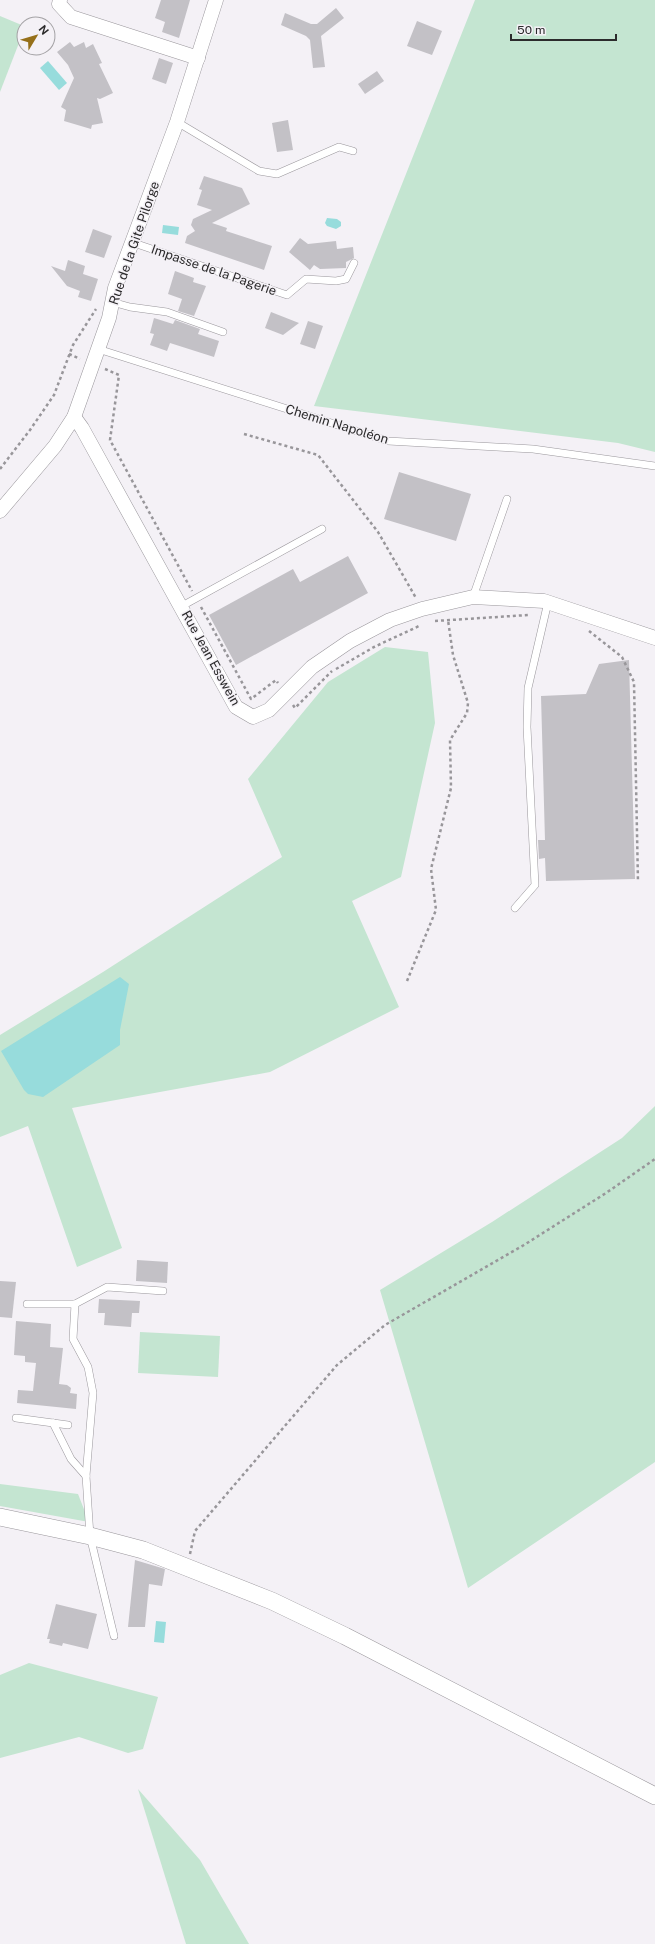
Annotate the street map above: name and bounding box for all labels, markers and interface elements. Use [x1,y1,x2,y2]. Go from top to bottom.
north arrow [16,16,56,56]
scale bar [511,16,616,42]
text: N [37,23,51,37]
text: 50 m [517,23,545,37]
street label: Rue de la Gite Pilorge [106,179,162,307]
street label: Impasse de la Pagerie [149,241,279,299]
street label: Chemin Napoléon [284,401,390,447]
street label: Rue Jean Esswein [179,608,243,708]

